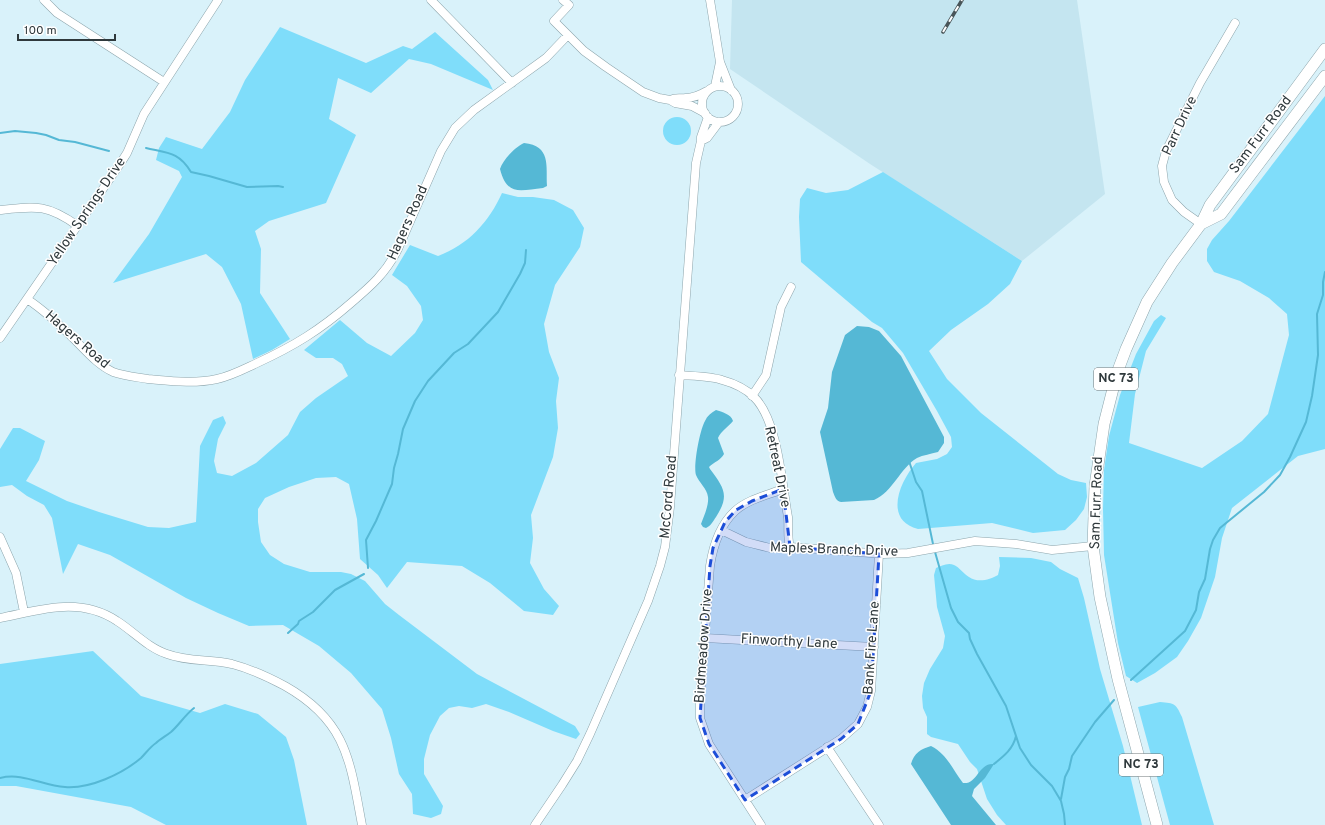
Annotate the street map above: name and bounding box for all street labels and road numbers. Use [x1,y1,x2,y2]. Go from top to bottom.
street label: Sam Furr Road [1226,93,1296,177]
street label: Parr Drive [1159,94,1201,158]
street label: Yellow Springs Drive [44,154,130,270]
street label: Hagers Road [384,183,432,263]
street label: Hagers Road [41,307,113,373]
road number: NC 73 [1094,368,1138,390]
street label: Retreat Drive [760,425,794,509]
street label: McCord Road [657,455,681,539]
street label: Sam Furr Road [1087,456,1107,550]
street label: Maples Branch Drive [769,539,899,561]
street label: Birdmeadow Drive [692,588,716,704]
street label: Bank Fire Lane [860,601,884,695]
street label: Finworthy Lane [740,631,838,653]
road number: NC 73 [1119,754,1163,776]

